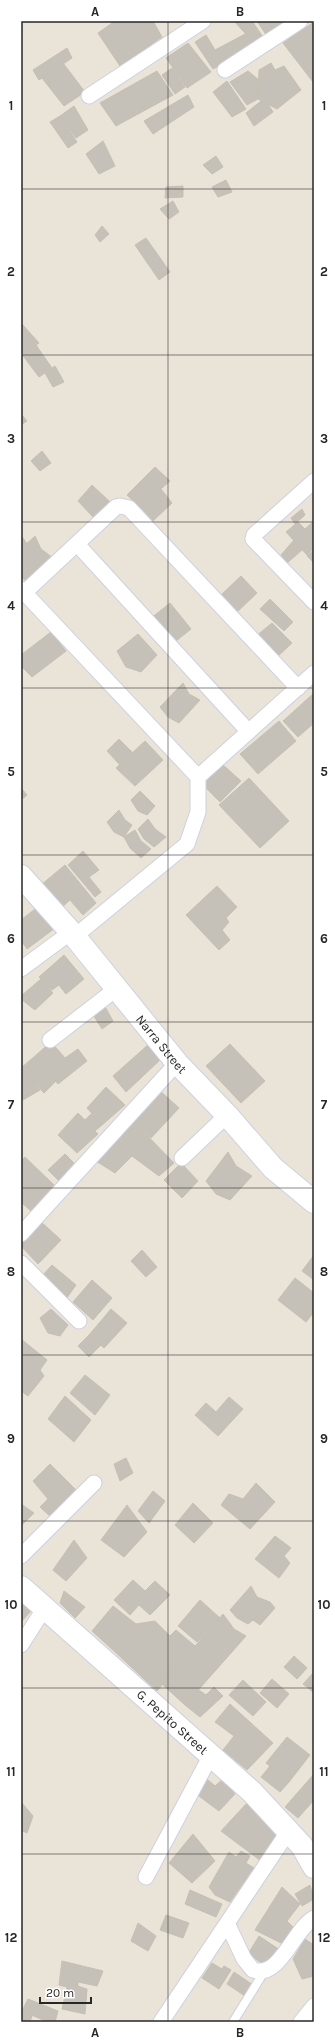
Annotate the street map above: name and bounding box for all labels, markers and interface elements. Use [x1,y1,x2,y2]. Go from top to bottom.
text: A [91,4,99,19]
text: B [236,4,244,19]
text: 1 [9,98,13,113]
text: 1 [322,98,326,113]
text: 2 [7,264,15,279]
text: 2 [320,264,328,279]
text: 3 [7,431,15,446]
text: 3 [320,431,328,446]
text: 4 [7,598,15,613]
text: 4 [320,598,328,613]
text: 5 [7,764,15,779]
text: 5 [320,764,328,779]
text: 6 [7,931,15,946]
text: 6 [320,931,328,946]
street label: Narra Street [133,1012,190,1077]
text: 7 [8,1097,15,1112]
text: 7 [321,1097,328,1112]
text: 8 [7,1264,15,1279]
text: 8 [320,1264,328,1279]
text: 9 [7,1431,15,1446]
text: 9 [320,1431,328,1446]
text: 10 [5,1597,17,1612]
text: 10 [318,1597,330,1612]
street label: G. Pepito Street [134,1687,211,1758]
text: 11 [6,1764,16,1779]
text: 11 [319,1764,329,1779]
text: 12 [5,1930,17,1945]
text: 12 [318,1930,330,1945]
scale bar [40,1979,91,2005]
text: 20 m [46,1986,74,2000]
text: A [91,2025,99,2040]
text: B [236,2025,244,2040]

